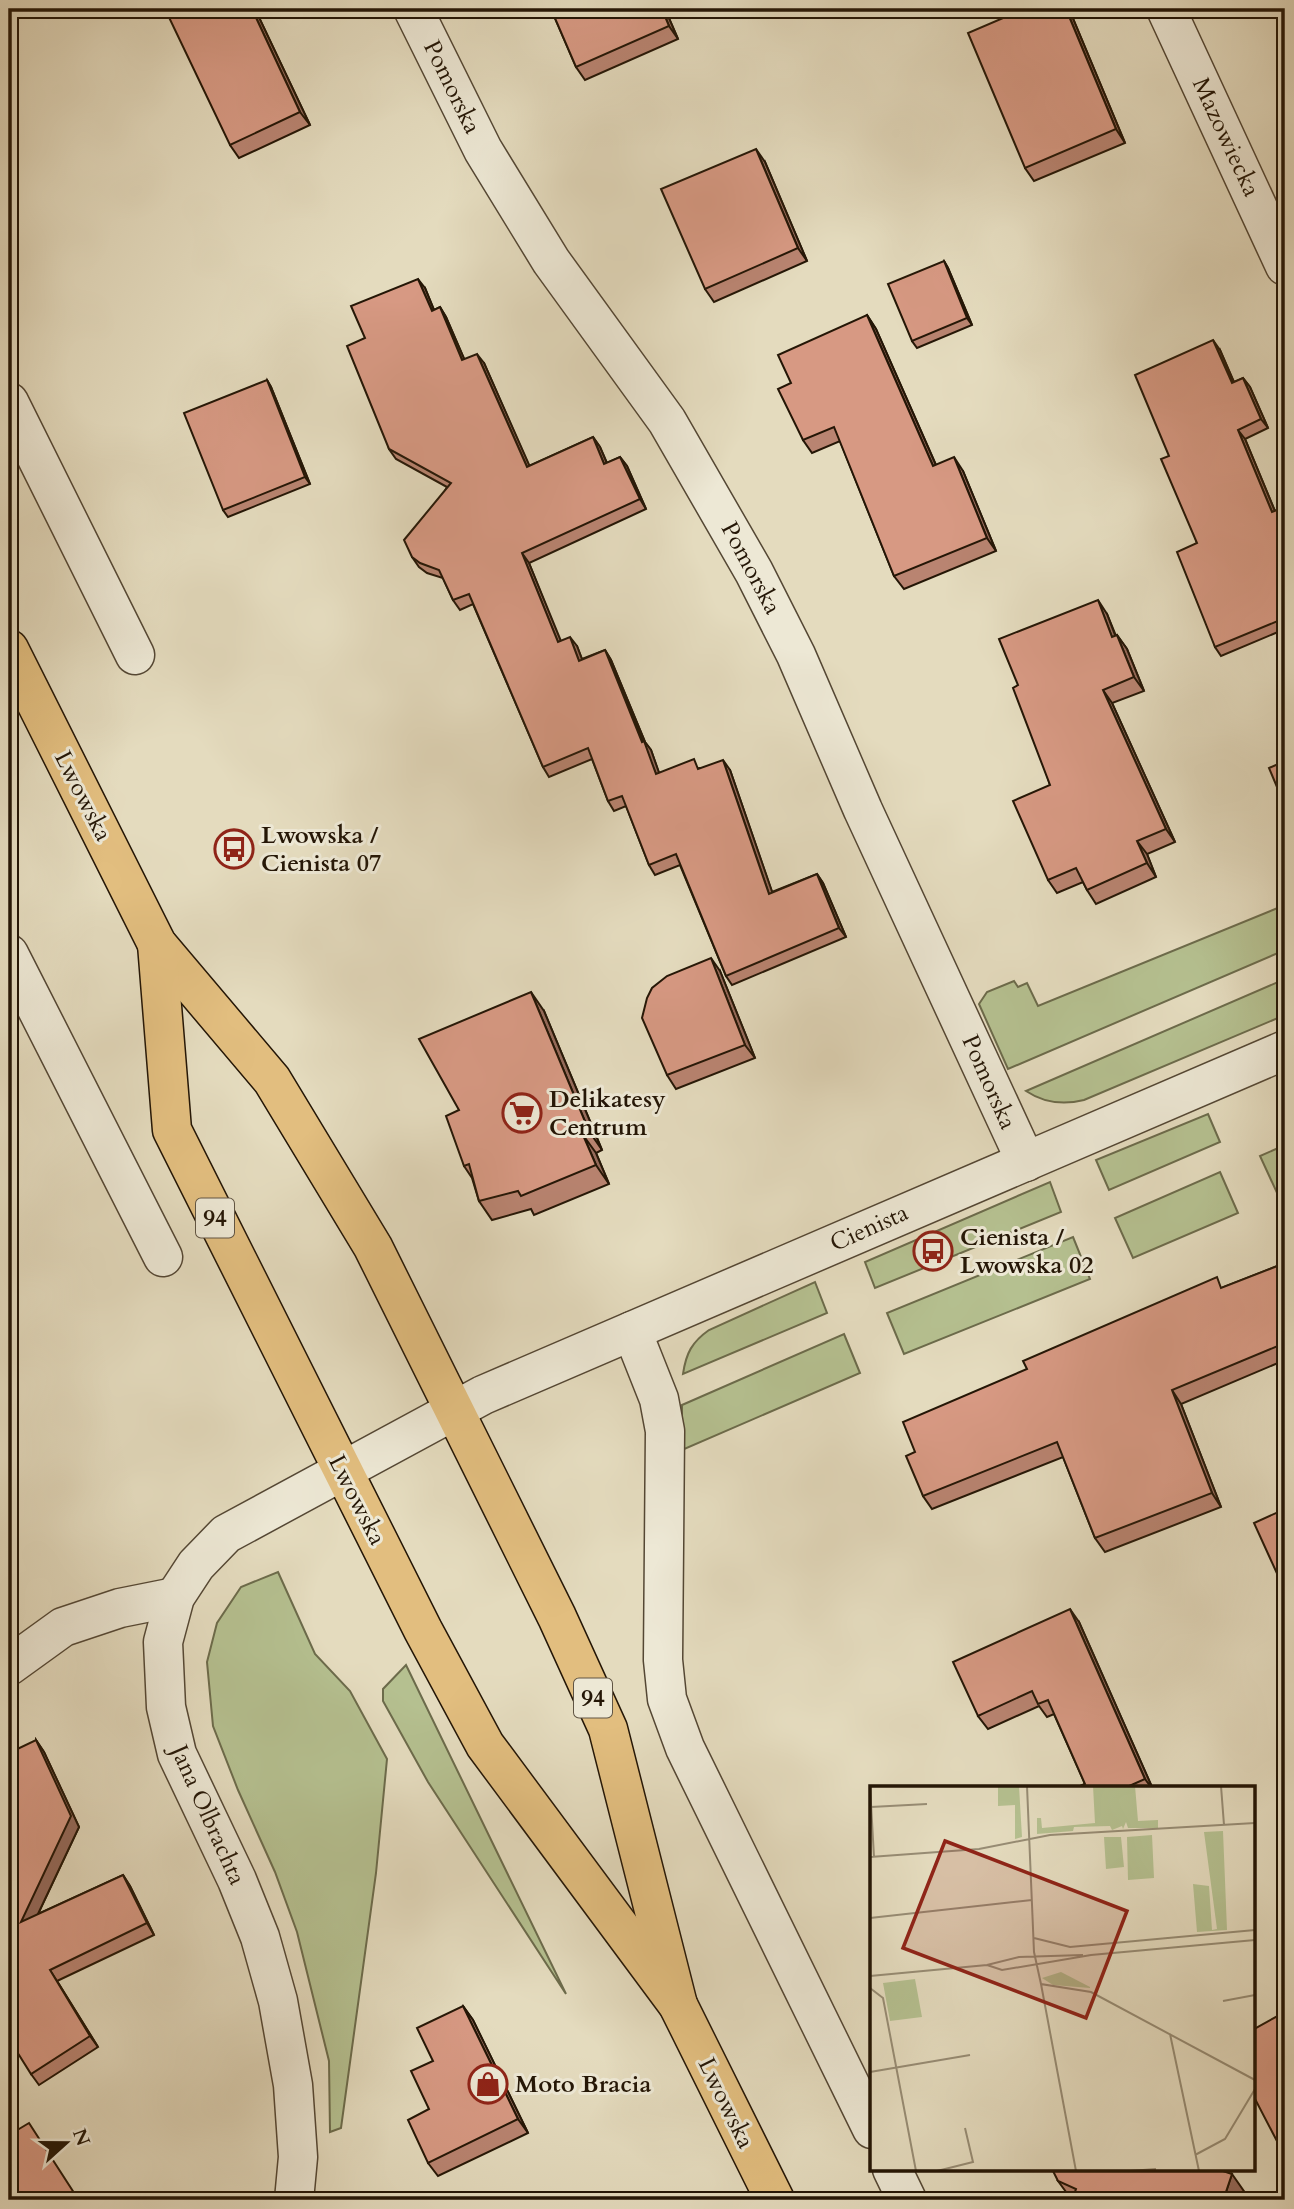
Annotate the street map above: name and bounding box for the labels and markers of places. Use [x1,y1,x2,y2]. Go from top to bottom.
place label: Lwowska / Cienista 07 [261,819,381,880]
bus stop icon: Lwowska / Cienista 07 [213,828,255,870]
place label: Delikatesy Centrum [549,1083,666,1144]
supermarket icon: Delikatesy Centrum [501,1092,543,1134]
place label: Cienista / Lwowska 02 [960,1221,1094,1282]
bus stop icon: Cienista / Lwowska 02 [912,1230,954,1272]
shop icon: Moto Bracia [467,2063,509,2105]
place label: Moto Bracia [515,2068,651,2101]

